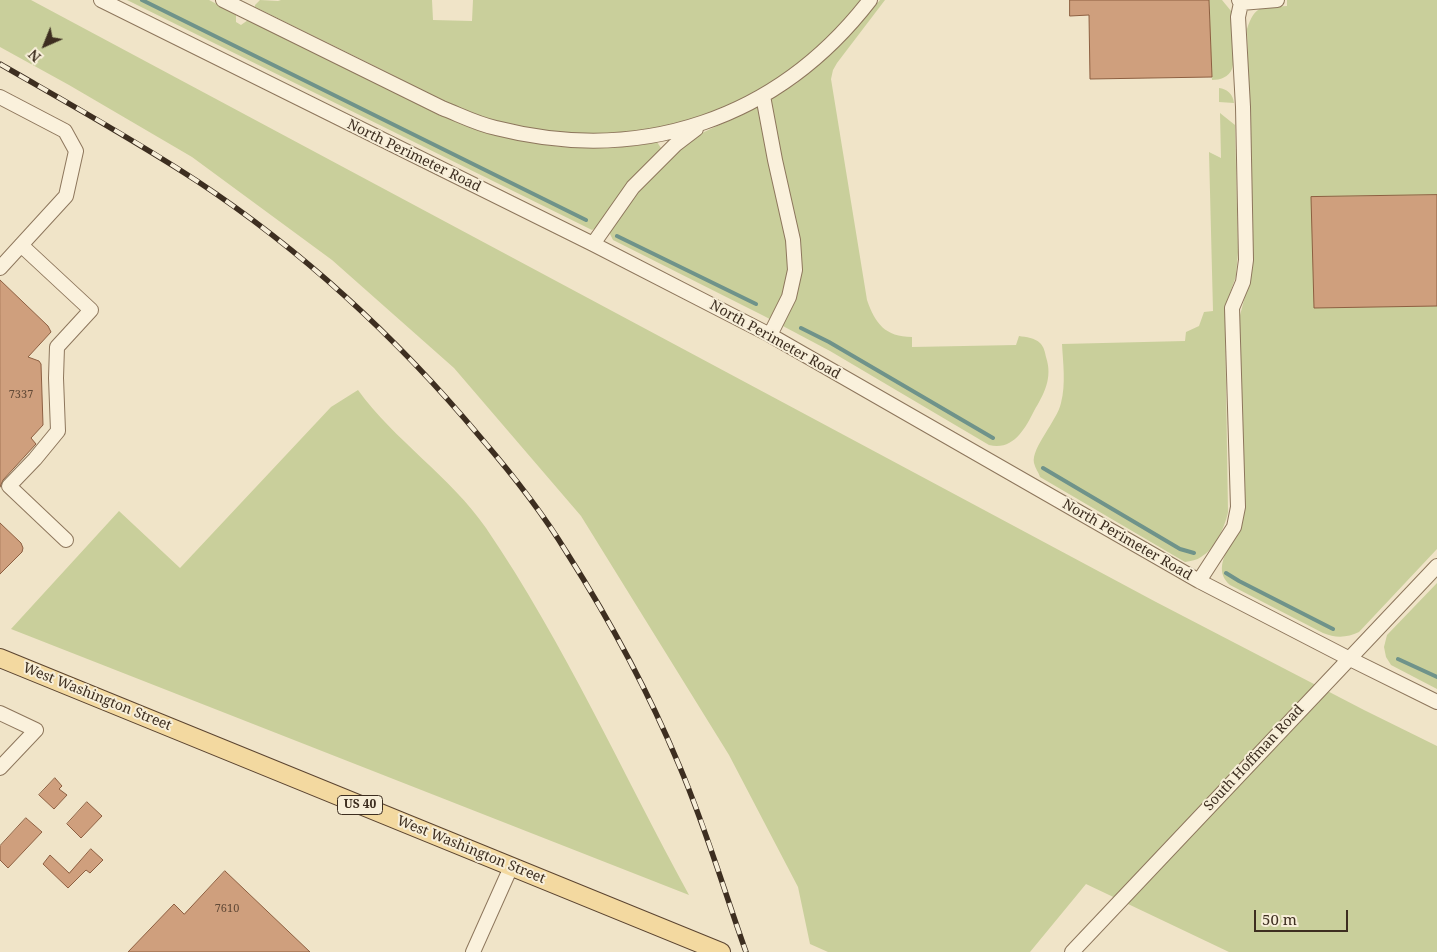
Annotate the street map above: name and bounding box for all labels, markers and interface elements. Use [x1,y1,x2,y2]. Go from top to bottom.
north arrow [20,20,70,70]
text: N [24,45,45,67]
street label: North Perimeter Road [344,116,484,196]
street label: North Perimeter Road [707,297,843,383]
house number: 7337 [9,388,33,402]
street label: North Perimeter Road [1059,496,1195,584]
street label: West Washington Street [20,659,174,735]
street label: South Hoffman Road [1201,702,1307,814]
road number: US 40 [338,796,382,814]
street label: West Washington Street [394,812,548,888]
scale bar [1257,900,1351,932]
house number: 7610 [215,902,239,916]
text: 50 m [1262,909,1297,929]

